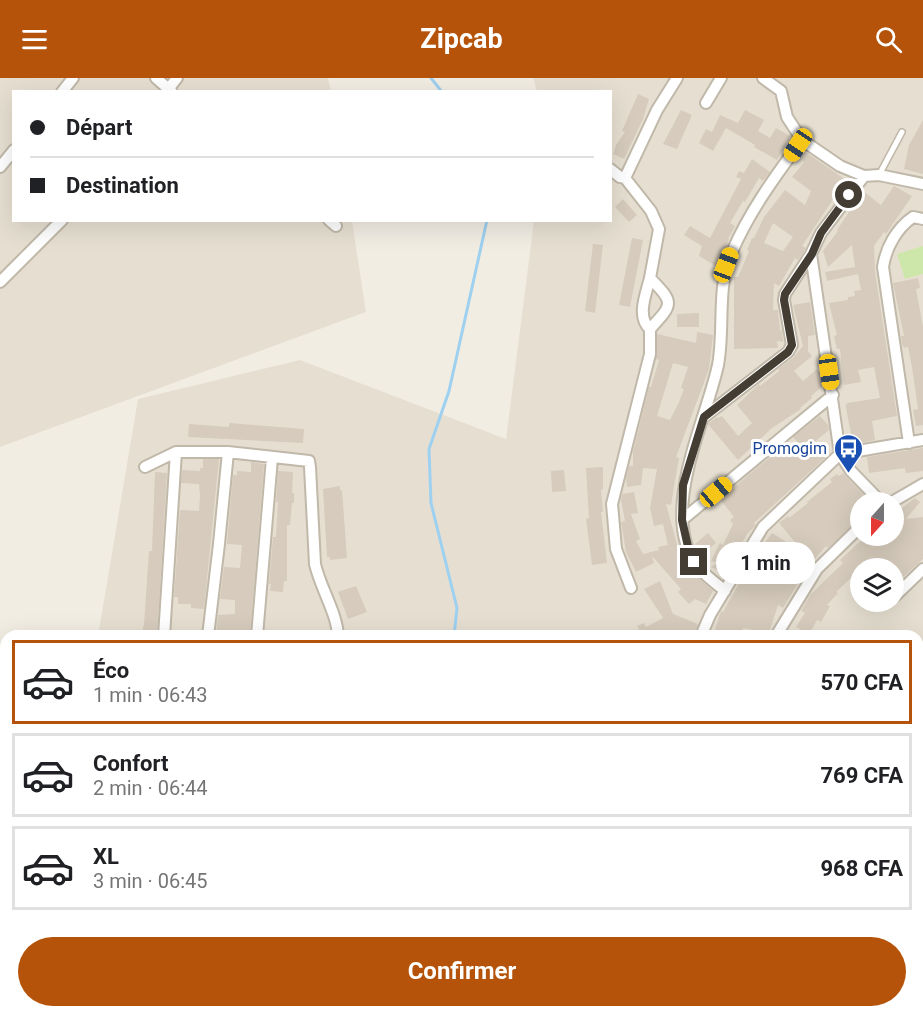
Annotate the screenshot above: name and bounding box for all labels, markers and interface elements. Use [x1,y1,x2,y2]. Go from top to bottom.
icon: menu [18,23,51,56]
text: Zipcab [420,23,503,55]
icon: search [872,23,905,56]
text: Départ [66,115,132,140]
car [780,125,816,165]
text: Destination [66,173,179,198]
route start [835,181,862,208]
car [711,245,741,285]
car [818,353,840,391]
bus stop icon: Promogim [832,432,864,474]
place label: Promogim [752,439,827,458]
car [696,474,736,510]
north arrow [850,492,904,546]
map controls [850,492,904,612]
callout: 1 min [715,541,814,583]
route end [680,548,707,575]
text: 1 min [740,551,791,575]
button: layers [850,558,904,612]
icon: car [21,655,75,709]
text: Éco [93,658,129,683]
text: 570 CFA [820,670,903,695]
text: 1 min · 06:43 [93,683,208,707]
icon: car [21,748,75,802]
text: Confort [93,751,168,776]
text: 769 CFA [820,763,903,788]
text: 2 min · 06:44 [93,776,208,800]
icon: car [21,841,75,895]
text: XL [93,844,119,869]
text: 968 CFA [820,856,903,881]
text: 3 min · 06:45 [93,869,208,893]
button: Confirmer [18,937,906,1006]

